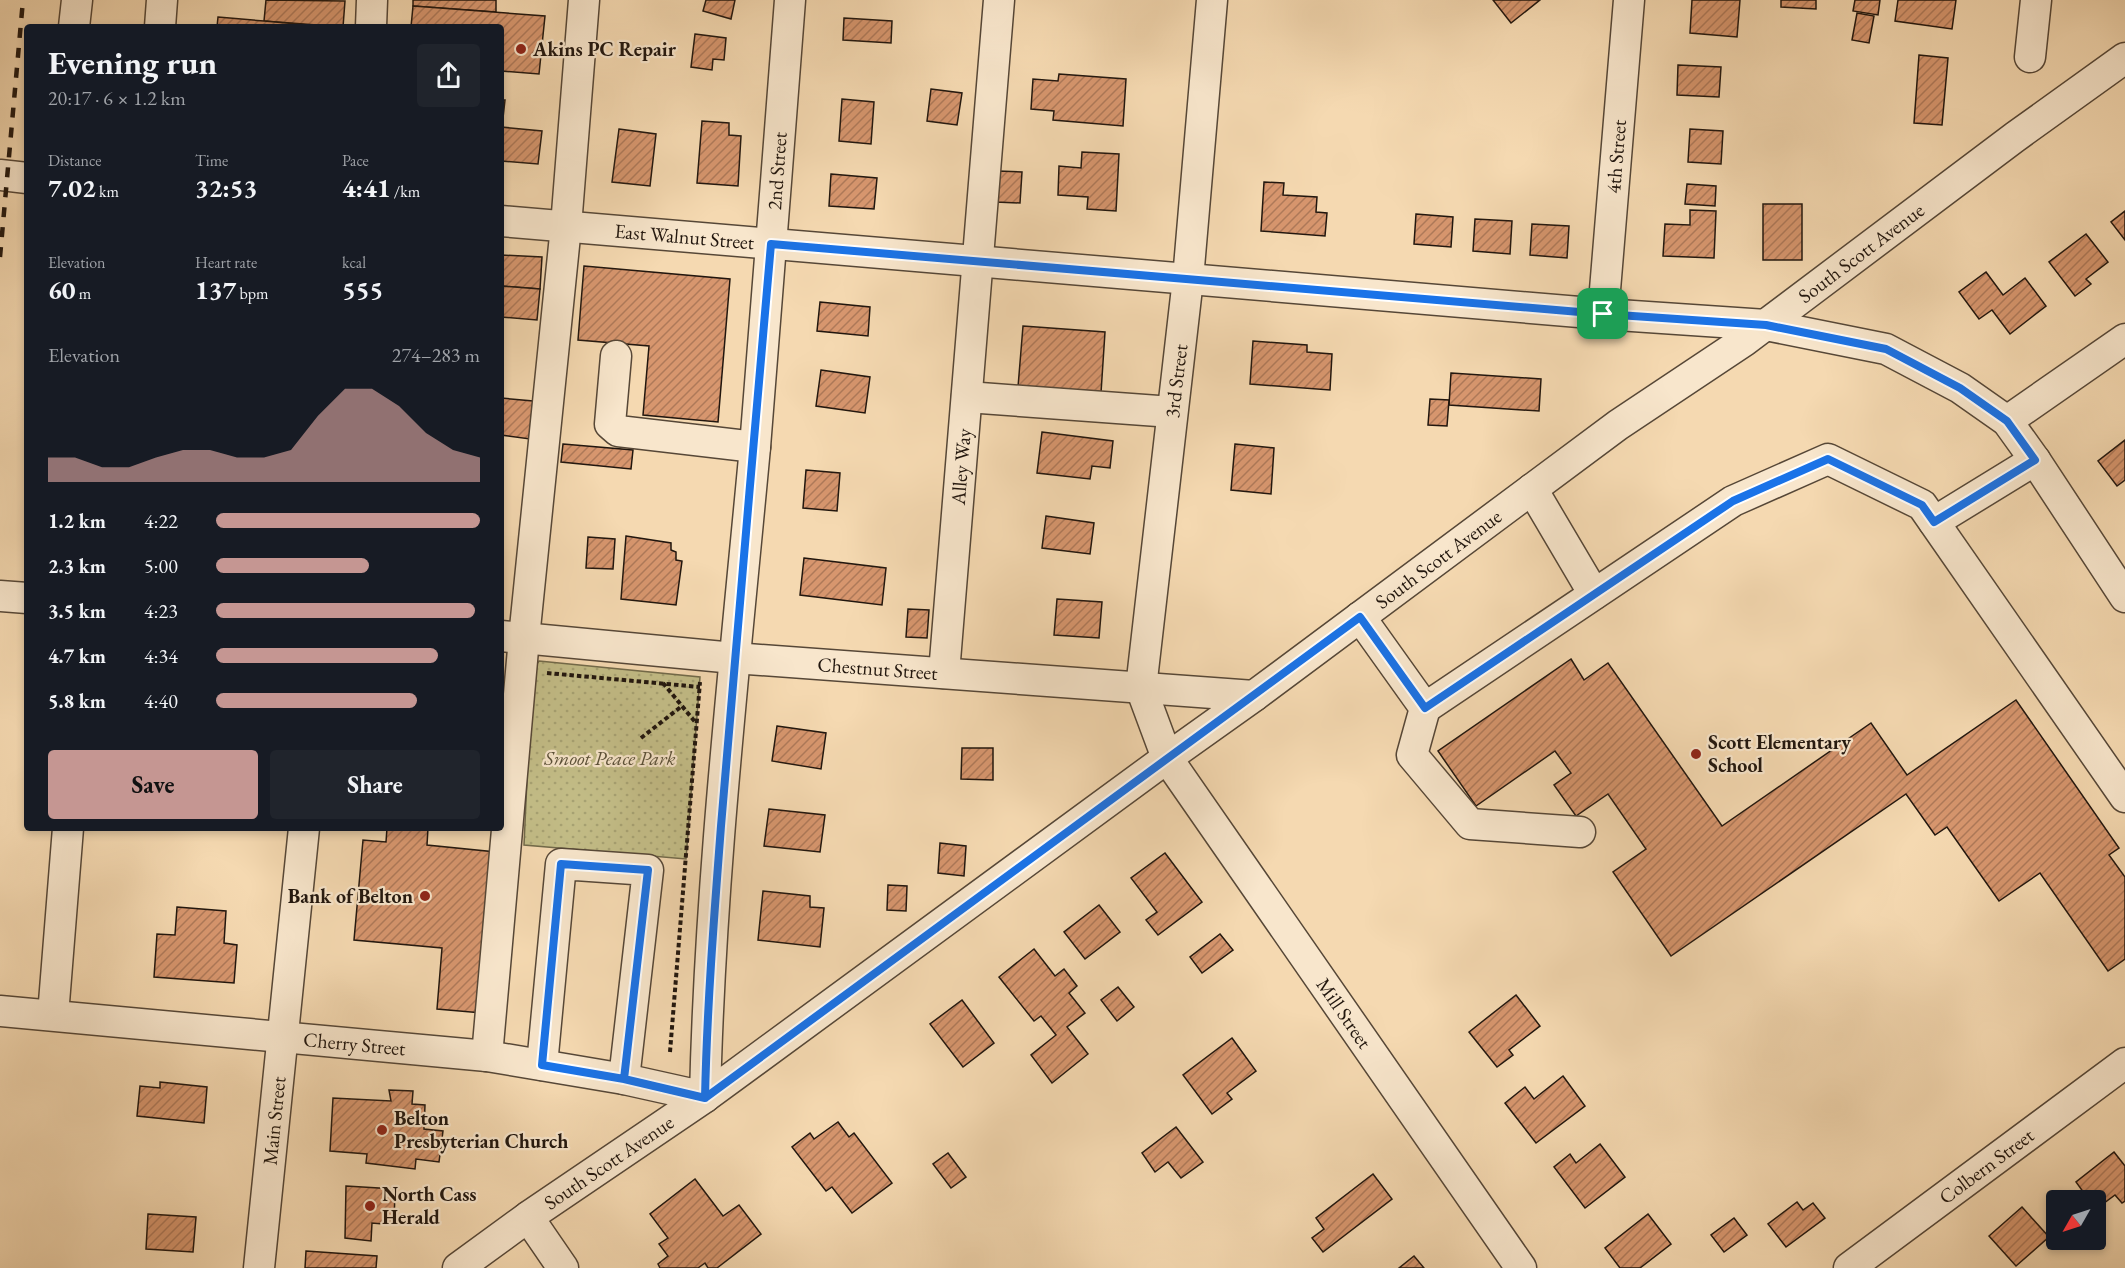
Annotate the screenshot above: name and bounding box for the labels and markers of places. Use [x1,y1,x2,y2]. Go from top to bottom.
place label: Akins PC Repair [532,36,677,62]
marker: Akins PC Repair [514,42,528,56]
pin [1577,288,1628,339]
place label: Scott Elementary School [1708,729,1851,778]
marker: Scott Elementary School [1689,747,1703,761]
place label: Bank of Belton [288,883,413,909]
marker: Bank of Belton [418,889,432,903]
place label: Belton Presbyterian Church [394,1105,568,1154]
marker: Belton Presbyterian Church [375,1123,389,1137]
place label: North Cass Herald [382,1181,477,1230]
marker: North Cass Herald [363,1199,377,1213]

